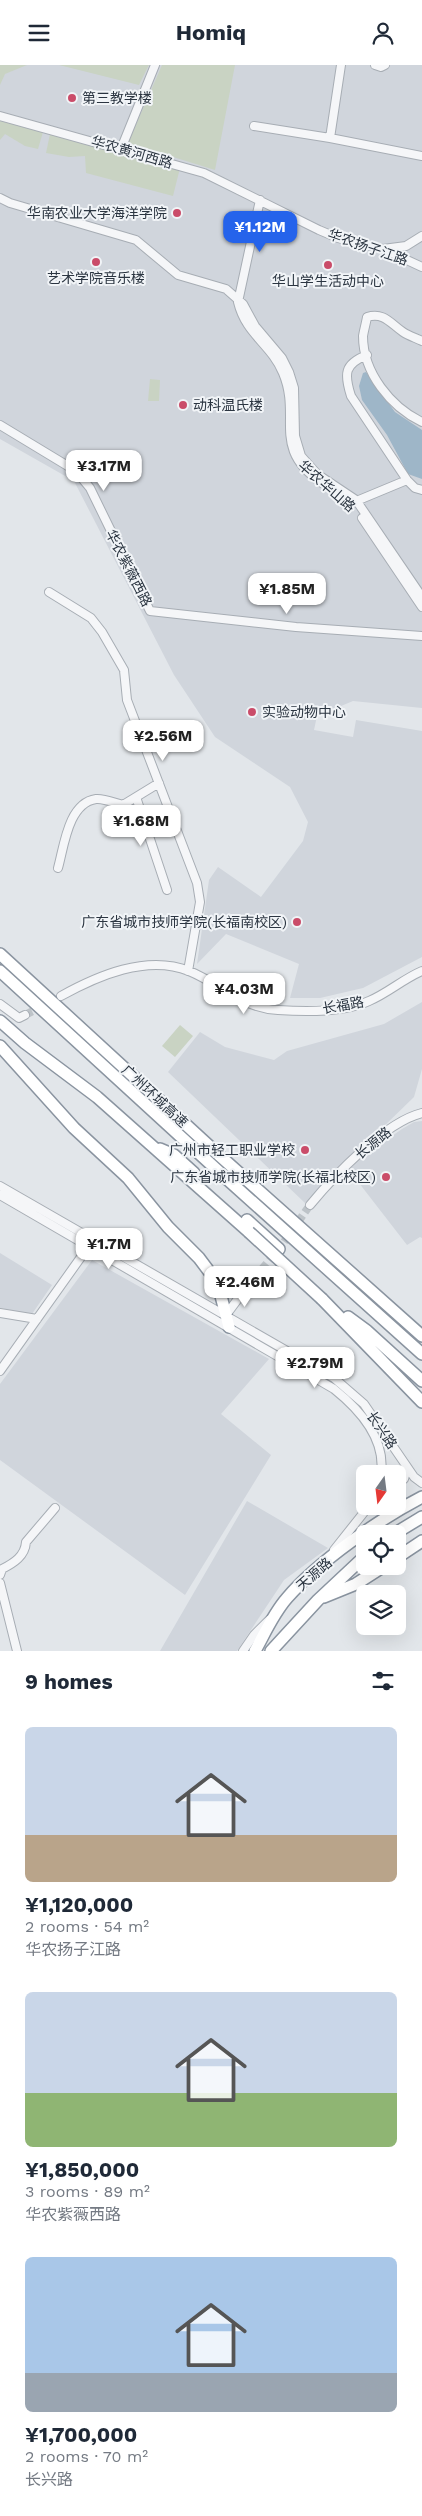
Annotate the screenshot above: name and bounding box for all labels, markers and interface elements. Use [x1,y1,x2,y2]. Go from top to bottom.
icon: menu [25,19,53,47]
icon: person [369,19,397,47]
text: Homiq [176,20,246,45]
place label: 第三教学楼 [82,90,152,106]
marker: 第三教学楼 [66,92,78,104]
street label: 华农黄河西路 [89,133,175,171]
place label: 华南农业大学海洋学院 [27,205,167,221]
marker: 华南农业大学海洋学院 [171,207,183,219]
pin: ¥1.12M [219,211,301,253]
text: ¥1.12M [234,217,286,236]
street label: 华农扬子江路 [326,226,410,268]
marker: 艺术学院音乐楼 [90,256,102,268]
marker: 华山学生活动中心 [322,259,334,271]
place label: 艺术学院音乐楼 [47,270,145,286]
place label: 华山学生活动中心 [272,273,384,289]
place label: 动科温氏楼 [193,397,263,413]
marker: 动科温氏楼 [177,399,189,411]
pin: ¥3.17M [63,449,145,492]
text: ¥3.17M [77,456,131,475]
street label: 华农华山路 [295,457,359,515]
street label: 华农紫薇西路 [103,527,155,609]
pin: ¥1.85M [246,573,328,615]
text: ¥1.85M [259,579,315,598]
place label: 实验动物中心 [262,704,346,720]
marker: 实验动物中心 [246,706,258,718]
pin: ¥2.56M [122,719,204,762]
text: ¥2.56M [134,726,192,745]
pin: ¥1.68M [100,805,182,847]
text: ¥1.68M [113,811,169,830]
place label: 广东省城市技师学院(长福南校区) [81,914,287,930]
marker: 广东省城市技师学院(长福南校区) [291,916,303,928]
pin: ¥4.03M [203,973,285,1015]
text: ¥4.03M [214,979,274,998]
street label: 长福路 [321,993,365,1017]
street label: 广州环城高速 [119,1062,191,1130]
street label: 长源路 [352,1124,394,1162]
place label: 广州市轻工职业学校 [169,1142,295,1158]
marker: 广州市轻工职业学校 [299,1144,311,1156]
place label: 广东省城市技师学院(长福北校区) [170,1169,376,1185]
marker: 广东省城市技师学院(长福北校区) [380,1171,392,1183]
pin: ¥1.7M [74,1227,144,1270]
text: ¥1.7M [87,1234,131,1253]
pin: ¥2.46M [204,1265,286,1308]
text: ¥2.46M [215,1272,275,1291]
pin: ¥2.79M [274,1347,356,1389]
text: ¥2.79M [286,1353,344,1372]
street label: 长兴路 [364,1408,400,1452]
north arrow [356,1465,406,1515]
map controls [356,1465,406,1635]
button: locate [356,1525,406,1575]
street label: 天源路 [293,1554,335,1594]
button: layers [356,1585,406,1635]
icon: filters [369,1667,397,1695]
text: 9 homes [25,1669,113,1694]
icon: home [166,1760,256,1850]
text: ¥1,120,000 [25,1892,133,1917]
text: 2 rooms · 54 m² [25,1917,149,1936]
text: 华农扬子江路 [25,1940,121,1959]
icon: home [166,2025,256,2115]
text: ¥1,850,000 [25,2157,139,2182]
text: 3 rooms · 89 m² [25,2182,150,2201]
text: 华农紫薇西路 [25,2205,121,2224]
icon: home [166,2290,256,2380]
text: ¥1,700,000 [25,2422,137,2447]
text: 2 rooms · 70 m² [25,2447,148,2466]
text: 长兴路 [25,2470,73,2489]

